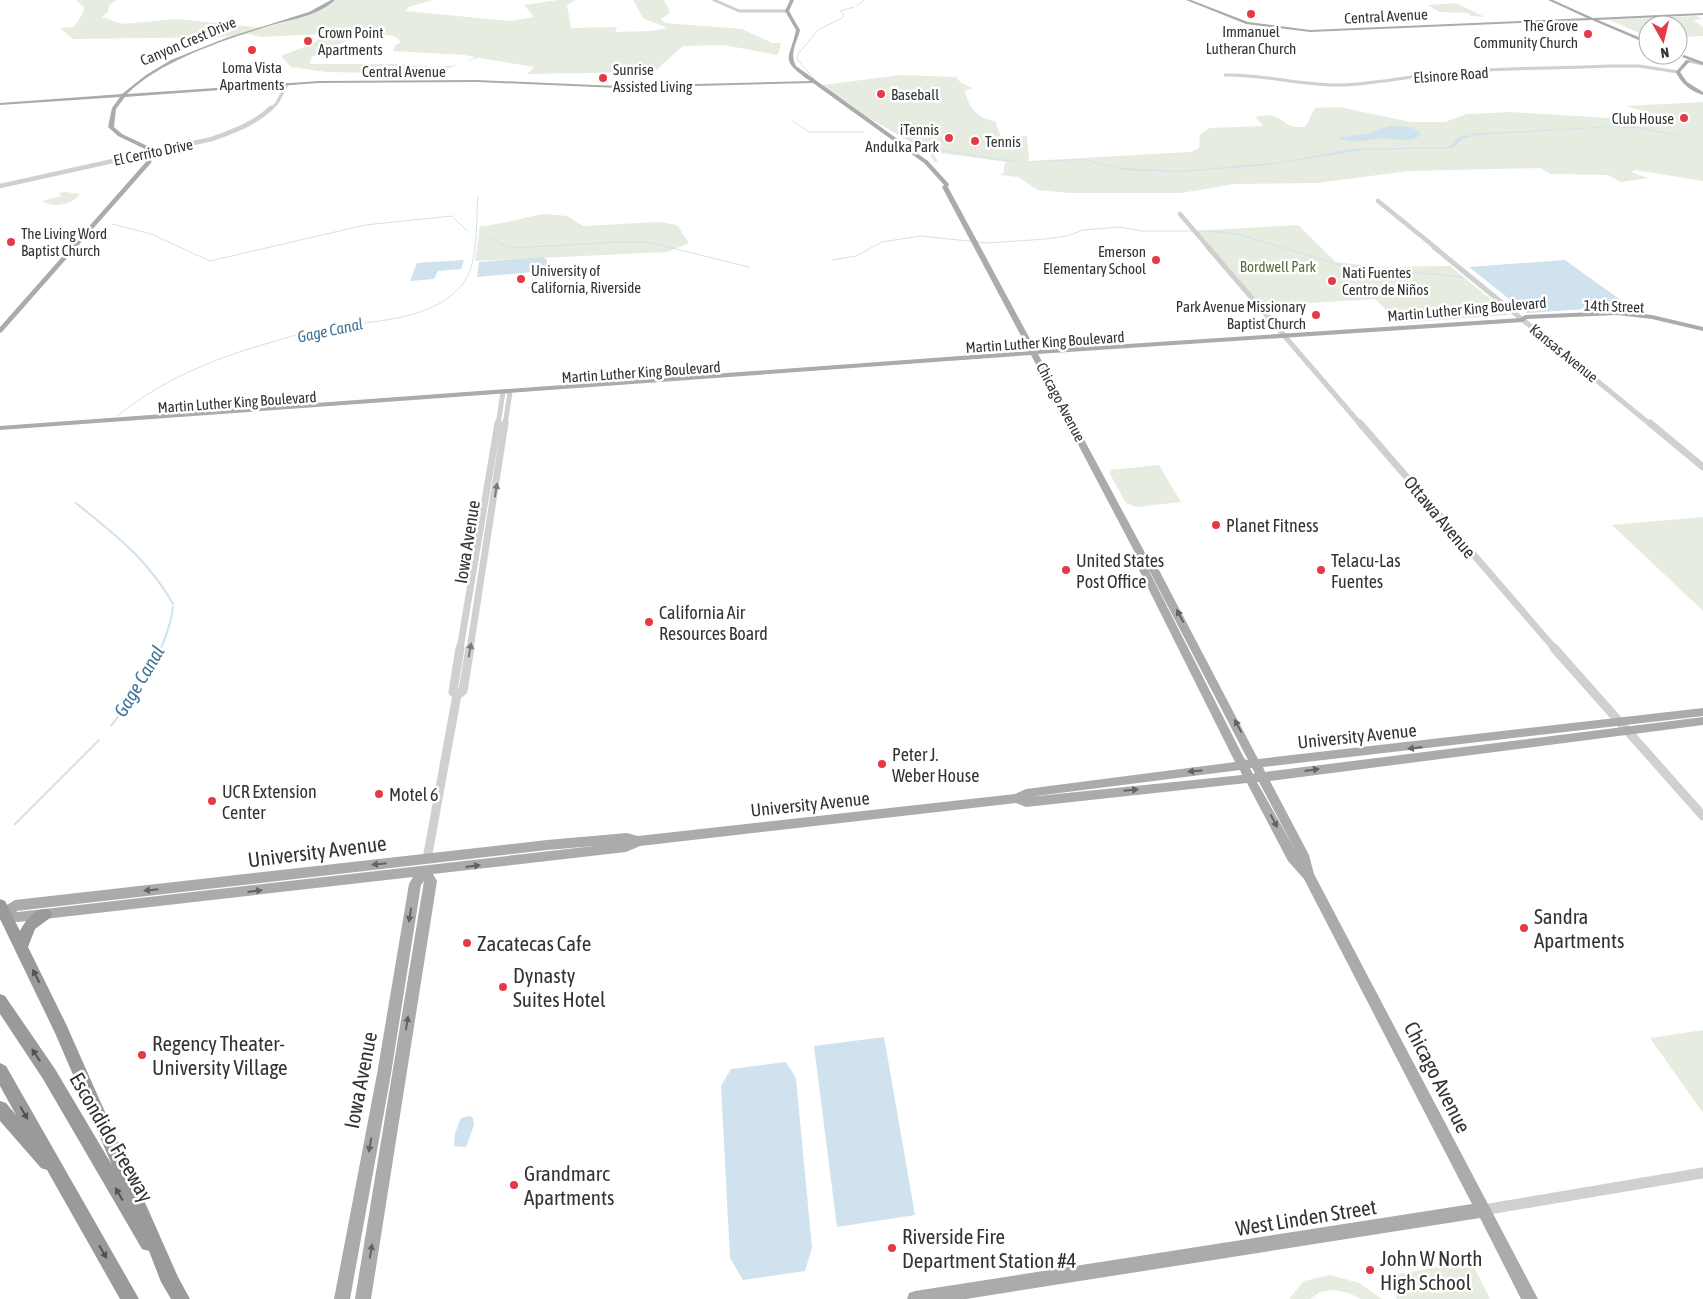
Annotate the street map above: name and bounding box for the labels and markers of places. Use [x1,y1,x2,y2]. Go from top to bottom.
marker: Immanuel Lutheran Church [1245,8,1257,20]
place label: The Grove Community Church [1474,17,1578,51]
place label: Immanuel Lutheran Church [1206,23,1296,57]
place label: Crown Point Apartments [318,24,384,58]
marker: The Grove Community Church [1582,28,1594,40]
marker: Crown Point Apartments [302,35,314,47]
marker: Loma Vista Apartments [246,44,258,56]
place label: Loma Vista Apartments [220,59,284,93]
place label: Sunrise Assisted Living [613,61,693,95]
marker: Sunrise Assisted Living [597,72,609,84]
place label: Baseball [891,86,939,103]
marker: Baseball [875,88,887,100]
place label: Club House [1612,110,1674,127]
marker: Club House [1678,112,1690,124]
place label: iTennis Andulka Park [865,121,939,155]
marker: iTennis Andulka Park [943,132,955,144]
place label: Tennis [985,133,1021,150]
marker: Tennis [969,135,981,147]
place label: The Living Word Baptist Church [21,225,107,259]
marker: The Living Word Baptist Church [5,236,17,248]
place label: Emerson Elementary School [1043,243,1146,277]
marker: Emerson Elementary School [1150,254,1162,266]
place label: University of California, Riverside [531,262,641,296]
place label: Nati Fuentes Centro de Niños [1342,264,1429,298]
marker: University of California, Riverside [515,273,527,285]
marker: Nati Fuentes Centro de Niños [1326,275,1338,287]
place label: Park Avenue Missionary Baptist Church [1176,298,1306,332]
marker: Park Avenue Missionary Baptist Church [1310,309,1322,321]
place label: Planet Fitness [1226,515,1319,536]
marker: Planet Fitness [1210,519,1222,531]
place label: United States Post Office [1076,550,1164,592]
place label: Telacu-Las Fuentes [1331,550,1401,592]
marker: United States Post Office [1060,564,1072,576]
marker: Telacu-Las Fuentes [1315,564,1327,576]
place label: California Air Resources Board [659,602,768,644]
marker: California Air Resources Board [643,616,655,628]
place label: Peter J. Weber House [892,744,979,786]
marker: Peter J. Weber House [876,758,888,770]
place label: UCR Extension Center [222,781,317,823]
place label: Motel 6 [389,784,438,805]
marker: Motel 6 [373,788,385,800]
marker: UCR Extension Center [206,795,218,807]
place label: Sandra Apartments [1534,904,1624,952]
marker: Sandra Apartments [1518,922,1530,934]
place label: Zacatecas Cafe [477,931,591,955]
marker: Zacatecas Cafe [461,937,473,949]
place label: Dynasty Suites Hotel [513,963,606,1011]
marker: Dynasty Suites Hotel [497,981,509,993]
place label: Regency Theater- University Village [152,1031,288,1079]
marker: Regency Theater- University Village [136,1049,148,1061]
place label: Grandmarc Apartments [524,1161,614,1209]
marker: Grandmarc Apartments [508,1179,520,1191]
place label: Riverside Fire Department Station #4 [902,1224,1076,1272]
marker: Riverside Fire Department Station #4 [886,1242,898,1254]
place label: John W North High School [1380,1246,1482,1294]
marker: John W North High School [1364,1264,1376,1276]

